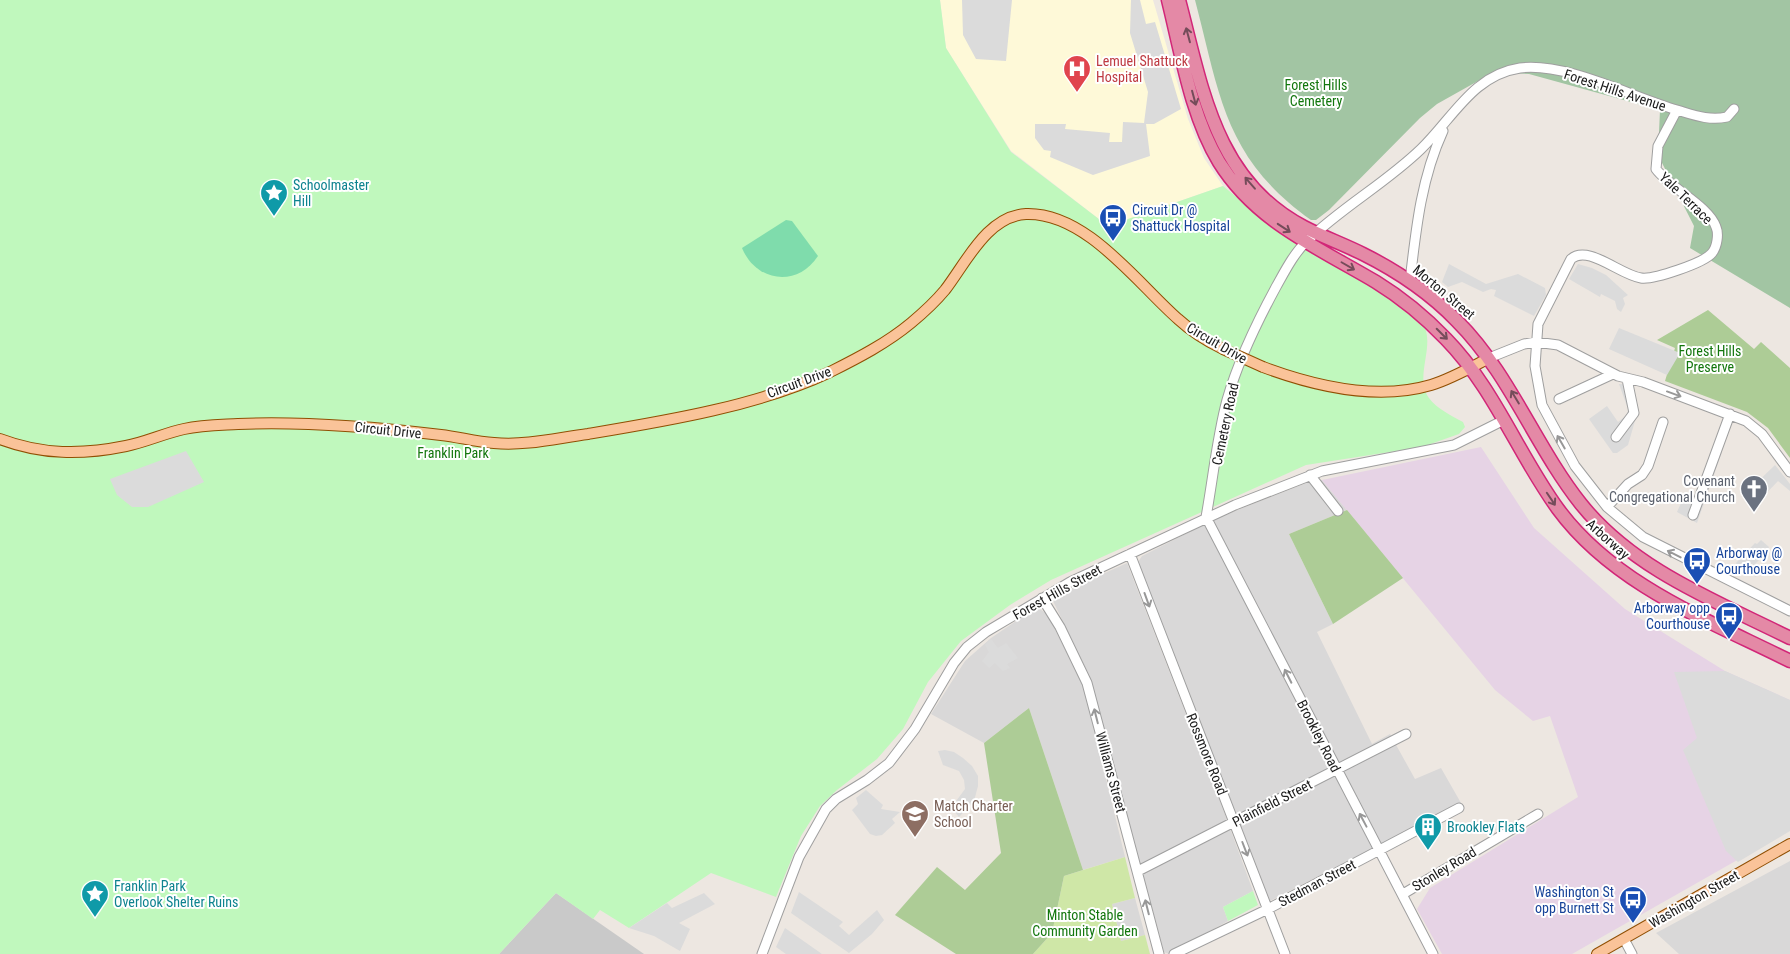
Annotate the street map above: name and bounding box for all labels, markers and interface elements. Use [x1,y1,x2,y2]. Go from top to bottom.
one-way arrow [1183,27,1192,43]
place label: Lemuel Shattuck Hospital [1096,53,1189,85]
hospital icon: Lemuel Shattuck Hospital [1062,54,1092,93]
street label: Forest Hills Avenue [1562,66,1668,114]
park label: Forest Hills Cemetery [1285,77,1347,109]
one-way arrow [1189,89,1199,105]
street label: Yale Terrace [1656,169,1716,227]
place label: Schoolmaster Hill [293,177,369,209]
one-way arrow [1244,177,1255,190]
place icon: Schoolmaster Hill [259,178,289,217]
place label: Circuit Dr @ Shattuck Hospital [1132,202,1230,234]
bus stop icon: Circuit Dr @ Shattuck Hospital [1098,203,1128,242]
one-way arrow [1276,223,1290,233]
street label: Morton Street [1410,261,1478,323]
one-way arrow [1340,262,1355,271]
street label: Circuit Drive [1184,319,1250,367]
one-way arrow [1436,328,1448,341]
park label: Forest Hills Preserve [1679,343,1741,375]
street label: Circuit Drive [765,363,834,401]
street label: Cemetery Road [1208,381,1242,467]
one-way arrow [1665,390,1681,399]
one-way arrow [1509,391,1519,405]
street label: Circuit Drive [354,419,423,442]
one-way arrow [1556,434,1566,449]
park label: Franklin Park [417,445,490,461]
place label: Covenant Congregational Church [1609,473,1735,505]
church icon: Covenant Congregational Church [1739,474,1769,513]
one-way arrow [1546,492,1556,506]
street label: Arborway [1583,516,1633,563]
place label: Arborway @ Courthouse [1716,545,1782,577]
bus stop icon: Arborway @ Courthouse [1682,546,1712,585]
one-way arrow [1667,549,1682,558]
street label: Forest Hills Street [1010,561,1104,623]
one-way arrow [1143,592,1153,607]
place label: Arborway opp Courthouse [1634,600,1710,632]
bus stop icon: Arborway opp Courthouse [1714,601,1744,640]
one-way arrow [1283,669,1293,684]
street label: Brookley Road [1294,697,1344,775]
one-way arrow [1091,709,1100,725]
street label: Rossmore Road [1183,711,1231,797]
street label: Williams Street [1093,730,1129,814]
street label: Plainfield Street [1229,776,1315,830]
place label: Match Charter School [934,798,1013,830]
school or university icon: Match Charter School [900,799,930,838]
building icon: Brookley Flats [1413,812,1443,851]
one-way arrow [1358,813,1368,828]
place label: Brookley Flats [1447,819,1525,835]
one-way arrow [1241,841,1250,856]
street label: Stonley Road [1409,844,1479,894]
street label: Stedman Street [1276,856,1358,910]
street label: Washington Street [1646,867,1742,931]
place label: Franklin Park Overlook Shelter Ruins [114,878,239,910]
place icon: Franklin Park Overlook Shelter Ruins [80,879,110,918]
place label: Washington St opp Burnett St [1534,884,1614,916]
bus stop icon: Washington St opp Burnett St [1618,885,1648,924]
one-way arrow [1142,899,1151,915]
park label: Minton Stable Community Garden [1032,907,1138,939]

